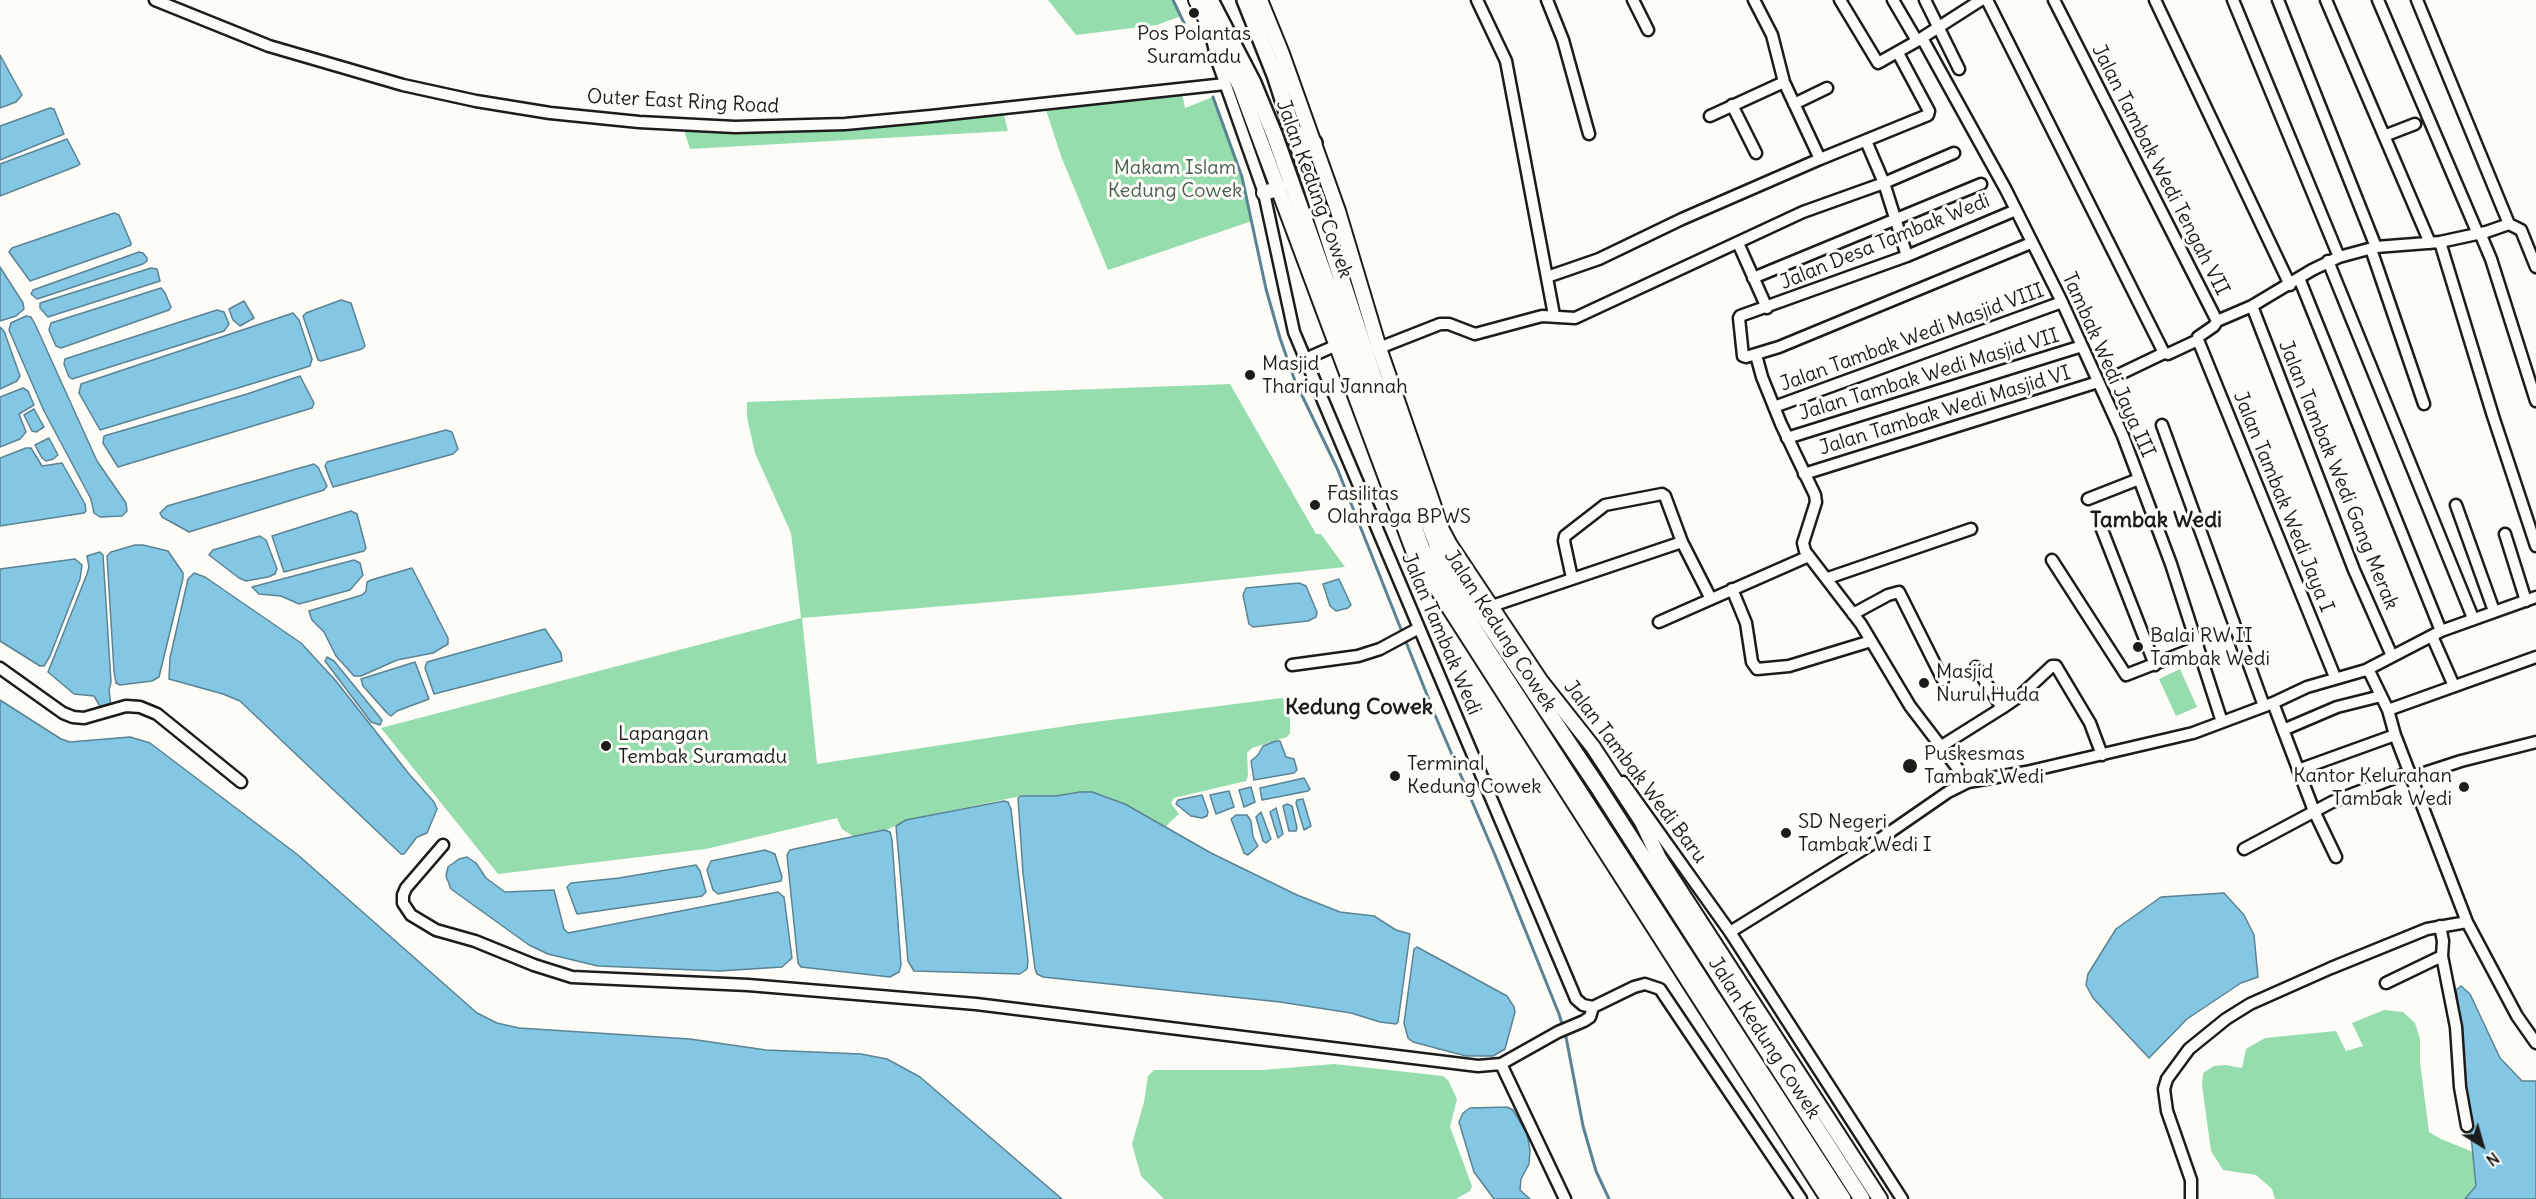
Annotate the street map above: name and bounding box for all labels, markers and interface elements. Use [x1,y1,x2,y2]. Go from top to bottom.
marker: Pos Polantas Suramadu [1187,6,1201,20]
place label: Pos Polantas Suramadu [1137,22,1251,69]
street label: Jalan Tambak Wedi Tengah VII [2086,40,2234,300]
street label: Outer East Ring Road [586,85,780,119]
street label: Jalan Kedung Cowek [1271,96,1357,282]
park label: Makam Islam Kedung Cowek [1108,156,1242,203]
street label: Jalan Desa Tambak Wedi [1777,189,1993,295]
street label: Tambak Wedi Jaya III [2056,269,2160,461]
street label: Jalan Tambak Wedi Masjid VIII [1777,279,2047,397]
street label: Jalan Tambak Wedi Masjid VII [1796,324,2062,426]
street label: Jalan Tambak Wedi Gang Merak [2273,337,2403,613]
place label: Masjid Thariqul Jannah [1262,352,1408,399]
street label: Jalan Tambak Wedi Masjid VI [1816,361,2074,461]
marker: Masjid Thariqul Jannah [1243,368,1257,382]
street label: Jalan Tambak Wedi Jaya I [2228,388,2338,616]
place label: Fasilitas Olahraga BPWS [1327,482,1471,529]
marker: Fasilitas Olahraga BPWS [1308,498,1322,512]
district label: Tambak Wedi [2090,508,2222,534]
street label: Jalan Kedung Cowek [1439,546,1561,716]
street label: Jalan Tambak Wedi [1396,549,1486,719]
place label: Balai RW II Tambak Wedi [2150,624,2270,671]
marker: Balai RW II Tambak Wedi [2131,640,2145,654]
place label: Masjid Nurul Huda [1936,660,2040,707]
street label: Jalan Tambak Wedi Baru [1558,676,1712,868]
marker: Masjid Nurul Huda [1917,676,1931,690]
district label: Kedung Cowek [1285,695,1433,721]
place label: Lapangan Tembak Suramadu [618,722,787,769]
marker: Lapangan Tembak Suramadu [599,739,613,753]
place label: Puskesmas Tambak Wedi [1924,742,2044,789]
place label: Terminal Kedung Cowek [1407,752,1541,799]
marker: Puskesmas Tambak Wedi [1901,757,1919,775]
place label: Kantor Kelurahan Tambak Wedi [2293,764,2452,811]
marker: Terminal Kedung Cowek [1388,769,1402,783]
marker: Kantor Kelurahan Tambak Wedi [2457,780,2471,794]
place label: SD Negeri Tambak Wedi I [1798,810,1931,857]
marker: SD Negeri Tambak Wedi I [1779,826,1793,840]
street label: Jalan Kedung Cowek [1703,953,1825,1123]
north arrow [2452,1115,2512,1175]
text: N [2482,1148,2503,1171]

